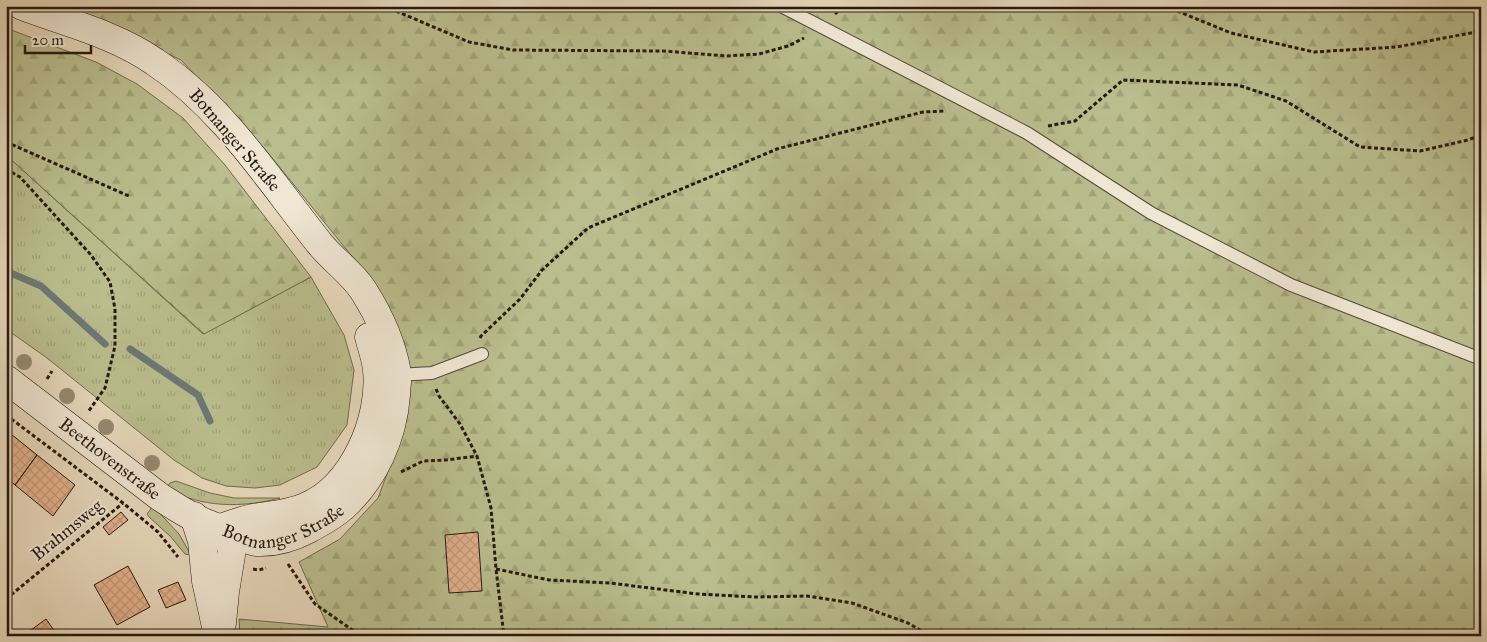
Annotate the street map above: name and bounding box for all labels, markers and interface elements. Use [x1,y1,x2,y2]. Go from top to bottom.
scale bar [25,22,91,54]
text: 20 m [32,31,64,49]
street label: Botnanger Straße [184,84,286,197]
street label: Beethovenstraße [55,413,165,505]
street label: Brahmsweg [27,494,108,566]
street label: Botnanger Straße [219,500,349,553]

